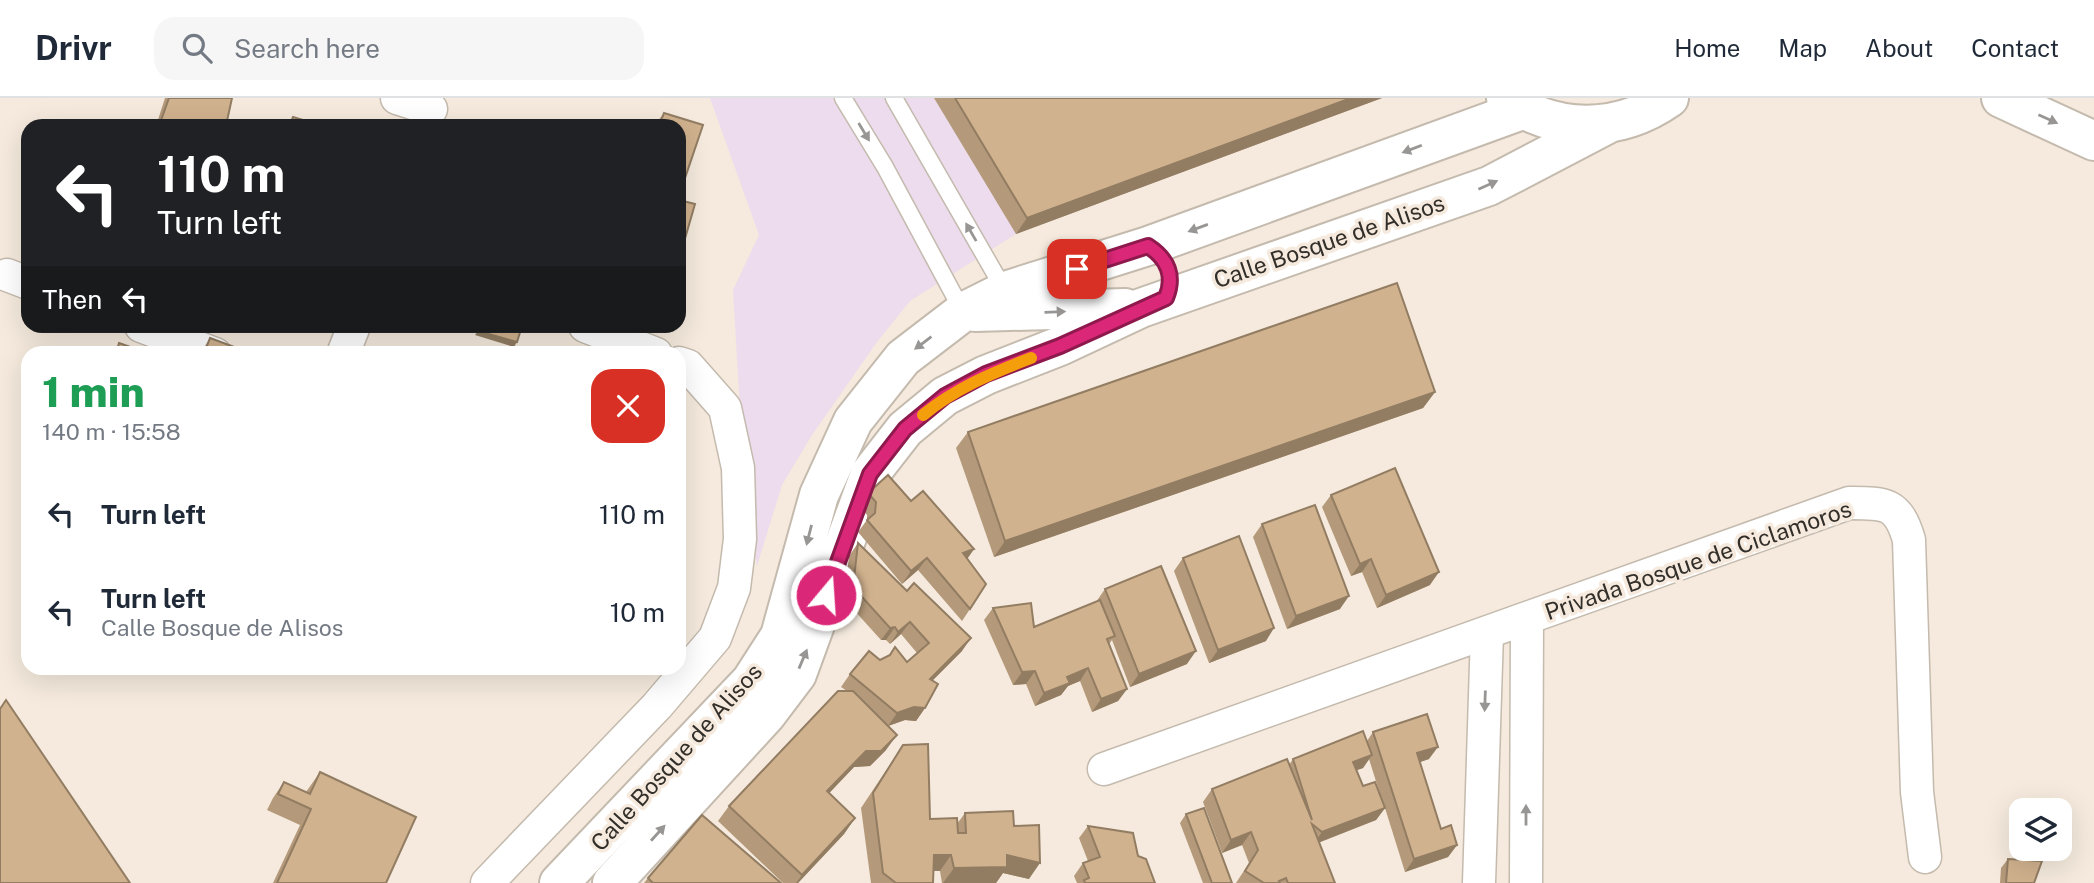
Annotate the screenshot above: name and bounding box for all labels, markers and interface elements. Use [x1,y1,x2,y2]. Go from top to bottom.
search box [154,17,644,80]
text: Drivr [35,29,112,67]
icon: search [178,29,216,67]
text: Search here [234,33,380,64]
text: Home [1674,34,1740,62]
text: Map [1778,34,1827,62]
text: About [1865,34,1933,62]
text: Contact [1971,34,2059,62]
one-way arrow [2037,114,2058,125]
one-way arrow [857,123,870,142]
one-way arrow [1401,144,1422,155]
text: 110 m [157,145,285,203]
icon: left [42,147,133,238]
one-way arrow [1478,179,1498,191]
street label: Calle Bosque de Alisos [1210,189,1448,293]
text: Turn left [157,204,282,241]
one-way arrow [965,223,977,242]
one-way arrow [1188,223,1209,234]
pin [1047,239,1107,299]
icon: arrive [1058,250,1096,288]
icon: left [116,280,154,318]
text: Then [42,284,102,315]
one-way arrow [1045,306,1067,317]
one-way arrow [914,336,932,351]
text: 1 min [42,367,145,416]
button: close [591,369,665,443]
text: 140 m · 15:58 [42,418,181,445]
icon: left [42,495,80,533]
street label: Privada Bosque de Ciclamoros [1541,495,1855,625]
text: Turn left [101,499,206,530]
text: 110 m [599,499,665,530]
one-way arrow [803,524,814,546]
position arrow [789,558,863,632]
text: Turn left [101,583,206,614]
icon: left [42,593,80,631]
text: 10 m [610,597,665,628]
text: Calle Bosque de Alisos [101,614,343,641]
one-way arrow [797,649,809,669]
street label: Calle Bosque de Alisos [585,658,767,856]
one-way arrow [1479,690,1491,712]
map controls [2009,798,2072,861]
button: layers [2009,798,2072,861]
one-way arrow [1520,804,1532,826]
one-way arrow [650,824,666,842]

